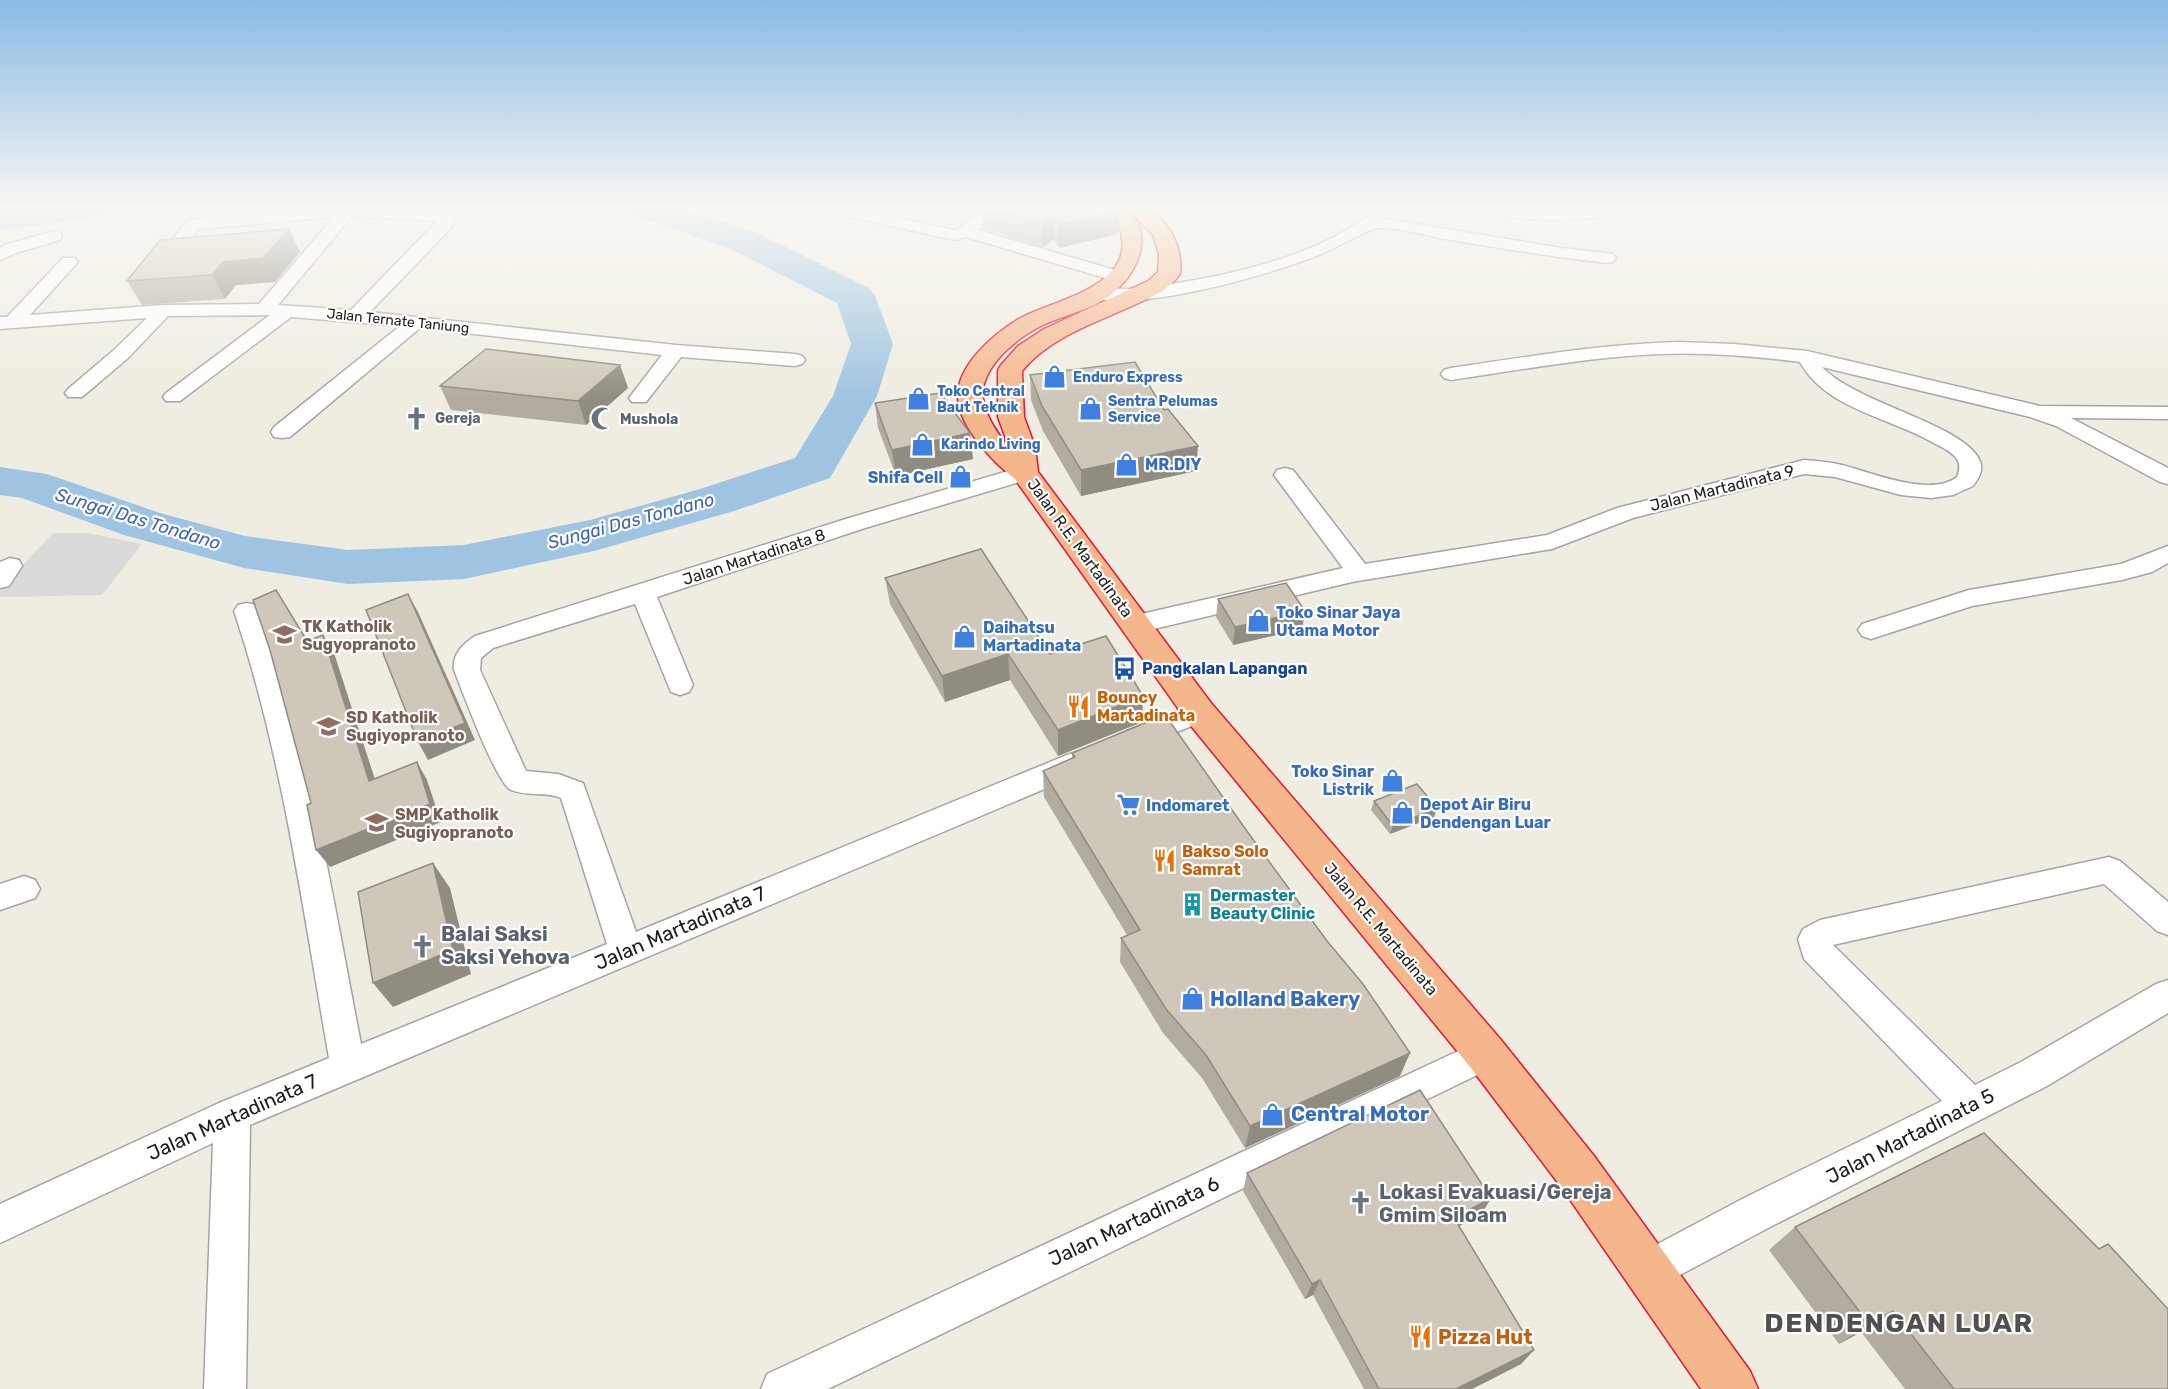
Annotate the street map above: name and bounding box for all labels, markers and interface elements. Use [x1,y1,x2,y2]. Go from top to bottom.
street label: Jalan Ternate Taniung [326,305,470,337]
shop icon: Enduro Express [1042,364,1068,390]
place label: Enduro Express [1073,369,1183,386]
place label: Toko Central Baut Teknik [937,383,1025,416]
shop icon: Toko Central Baut Teknik [906,386,932,412]
place label: Sentra Pelumas Service [1108,393,1218,426]
shop icon: Sentra Pelumas Service [1077,396,1103,422]
church icon: Gereja [404,405,430,431]
mosque icon: Mushola [589,406,615,432]
place label: Gereja [435,410,481,427]
place label: Mushola [620,411,678,428]
shop icon: Karindo Living [910,431,936,457]
place label: Karindo Living [941,436,1041,453]
shop icon: MR.DIY [1114,451,1140,477]
place label: MR.DIY [1145,455,1201,474]
street label: Jalan Martadinata 9 [1648,461,1796,515]
shop icon: Shifa Cell [948,464,974,490]
place label: Shifa Cell [868,468,943,487]
street label: Jalan R.E. Martadinata [1023,475,1137,621]
water label: Sungai Das Tondano [53,483,223,555]
water label: Sungai Das Tondano [545,488,717,554]
street label: Jalan Martadinata 8 [680,525,828,589]
place label: Toko Sinar Jaya Utama Motor [1276,603,1400,640]
shop icon: Toko Sinar Jaya Utama Motor [1245,608,1271,634]
place label: TK Katholik Sugyopranoto [302,617,416,654]
place label: Daihatsu Martadinata [983,618,1081,655]
school or university icon: TK Katholik Sugyopranoto [271,622,297,648]
shop icon: Daihatsu Martadinata [952,623,978,649]
bus stop icon: Pangkalan Lapangan [1111,655,1137,681]
place label: Pangkalan Lapangan [1142,659,1308,678]
place label: Bouncy Martadinata [1097,688,1195,725]
restaurant icon: Bouncy Martadinata [1066,693,1092,719]
place label: SD Katholik Sugiyopranoto [346,708,465,745]
school or university icon: SD Katholik Sugiyopranoto [315,713,341,739]
place label: Toko Sinar Listrik [1291,762,1375,799]
shop icon: Toko Sinar Listrik [1379,767,1405,793]
supermarket icon: Indomaret [1115,792,1141,818]
place label: Depot Air Biru Dendengan Luar [1420,795,1552,832]
place label: Indomaret [1146,796,1230,815]
shop icon: Depot Air Biru Dendengan Luar [1389,800,1415,826]
place label: SMP Katholik Sugiyopranoto [395,805,514,842]
school or university icon: SMP Katholik Sugiyopranoto [364,810,390,836]
place label: Bakso Solo Samrat [1182,842,1269,879]
restaurant icon: Bakso Solo Samrat [1151,847,1177,873]
street label: Jalan R.E. Martadinata [1320,859,1442,999]
street label: Jalan Martadinata 7 [591,881,769,975]
place label: Dermaster Beauty Clinic [1210,886,1315,923]
building icon: Dermaster Beauty Clinic [1179,891,1205,917]
place label: Balai Saksi Saksi Yehova [441,922,570,969]
church icon: Balai Saksi Saksi Yehova [410,933,436,959]
shop icon: Holland Bakery [1179,986,1205,1012]
place label: Holland Bakery [1210,987,1360,1011]
street label: Jalan Martadinata 7 [143,1069,321,1165]
street label: Jalan Martadinata 5 [1822,1083,1998,1189]
shop icon: Central Motor [1260,1101,1286,1127]
place label: Central Motor [1291,1102,1429,1126]
street label: Jalan Martadinata 6 [1045,1171,1223,1271]
place label: Lokasi Evakuasi/Gereja Gmim Siloam [1379,1180,1612,1227]
church icon: Lokasi Evakuasi/Gereja Gmim Siloam [1348,1190,1374,1216]
district label: DENDENGAN LUAR [1764,1307,2034,1339]
restaurant icon: Pizza Hut [1407,1324,1433,1350]
place label: Pizza Hut [1438,1325,1532,1349]

